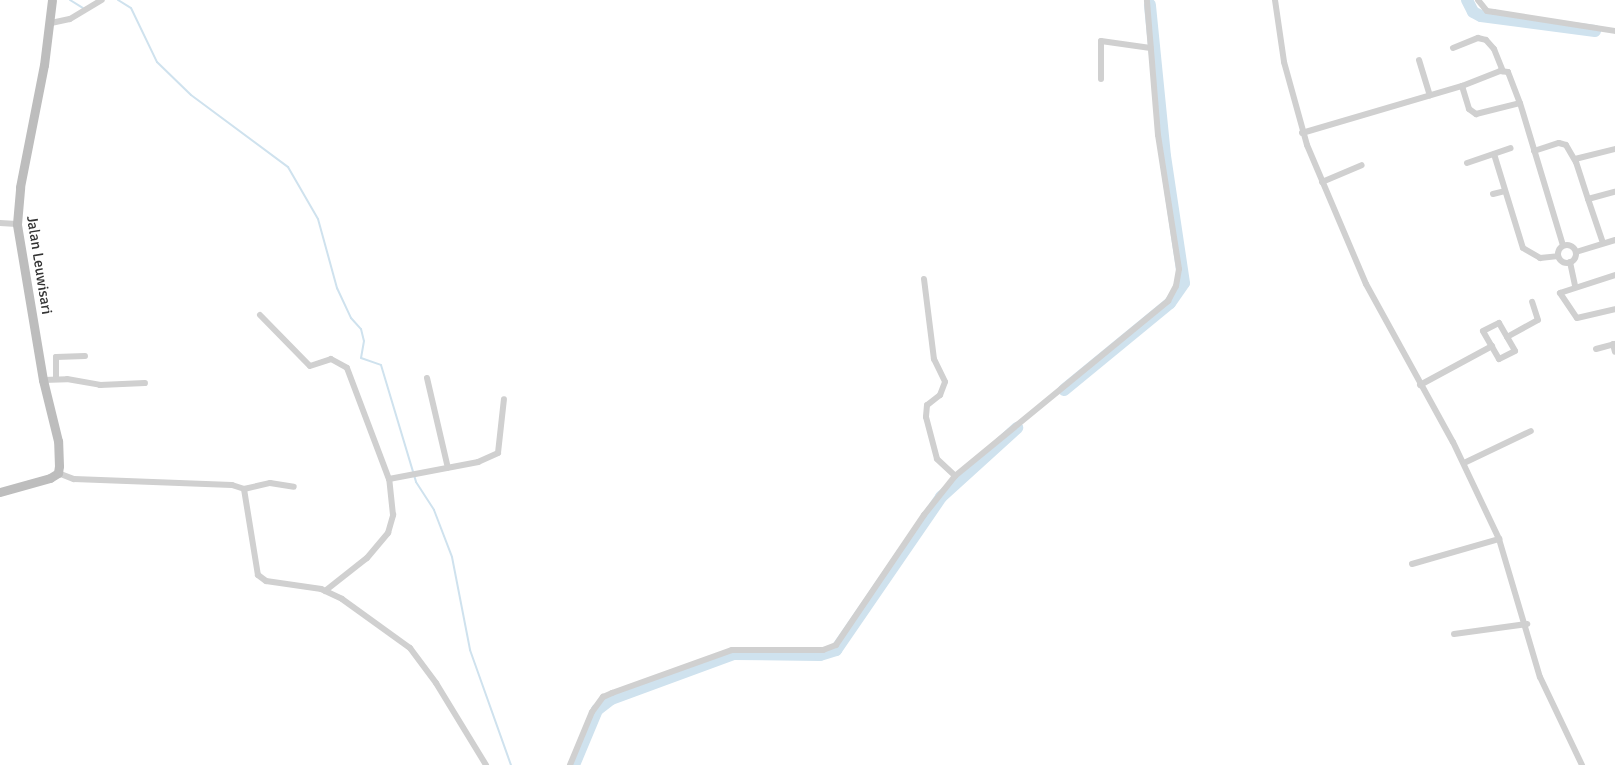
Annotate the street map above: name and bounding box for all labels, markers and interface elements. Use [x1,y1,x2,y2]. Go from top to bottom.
street label: Jalan Leuwisari [22,214,56,316]

